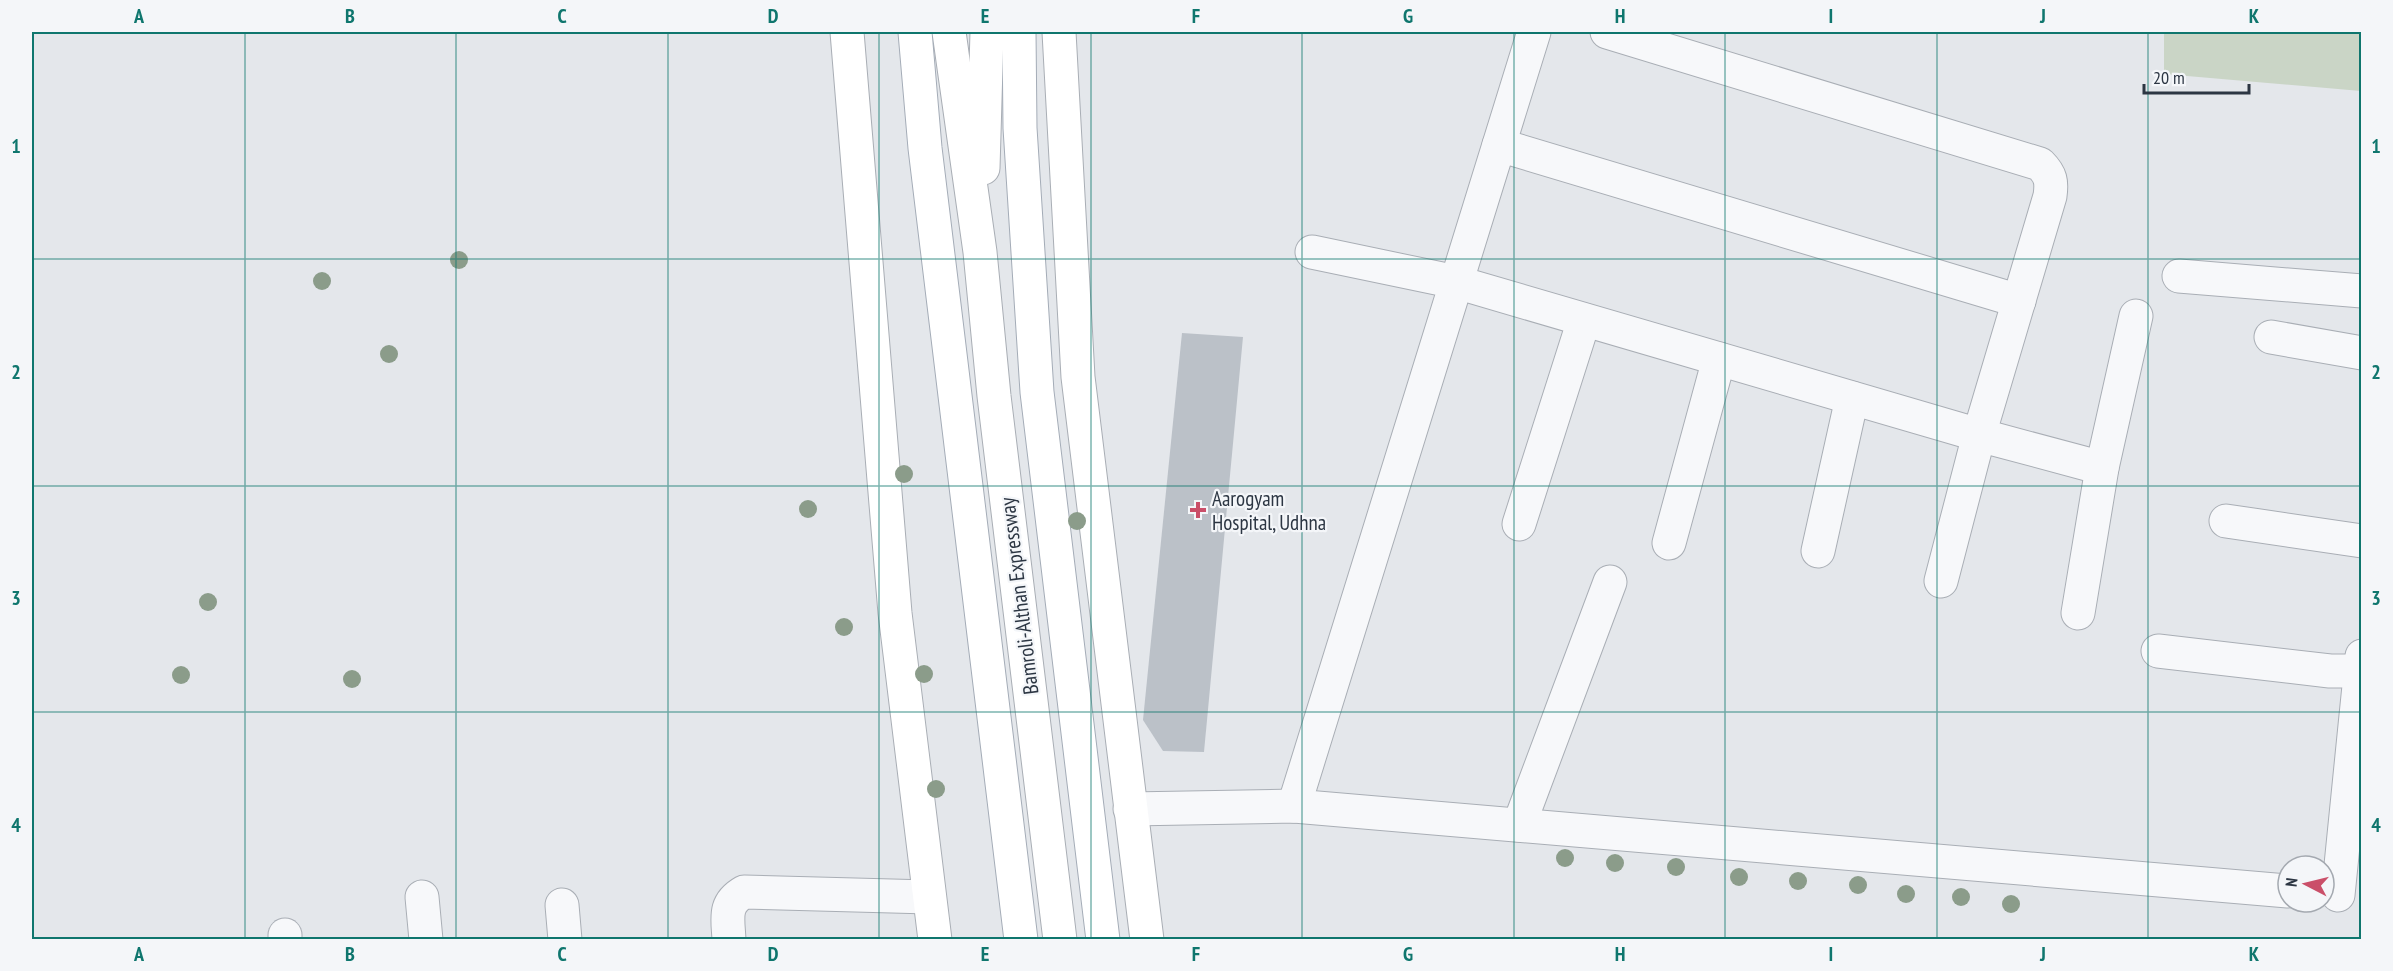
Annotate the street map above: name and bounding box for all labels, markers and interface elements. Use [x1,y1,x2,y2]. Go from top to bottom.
text: A [133,3,145,29]
text: B [345,3,355,29]
text: C [557,3,567,29]
text: D [768,3,779,29]
text: E [981,3,989,29]
text: F [1192,3,1200,29]
text: G [1403,3,1413,29]
text: H [1615,3,1625,29]
text: I [1829,3,1833,29]
text: J [2039,3,2046,29]
text: K [2249,3,2260,29]
scale bar [2144,57,2249,95]
text: 20 m [2153,66,2185,89]
text: 1 [11,133,21,159]
text: 1 [2371,133,2381,159]
text: 2 [11,359,21,385]
text: 2 [2371,359,2381,385]
place label: Aarogyam Hospital, Udhna [1212,485,1326,536]
street label: Bamroli-Althan Expressway [994,496,1044,696]
marker: Aarogyam Hospital, Udhna [1189,501,1207,519]
text: 3 [11,585,21,611]
text: 3 [2371,585,2381,611]
text: 4 [11,812,21,838]
text: 4 [2371,812,2381,838]
north arrow [2276,854,2336,914]
text: N [2281,877,2302,888]
text: A [133,941,145,967]
text: B [345,941,355,967]
text: C [557,941,567,967]
text: D [768,941,779,967]
text: E [981,941,989,967]
text: F [1192,941,1200,967]
text: G [1403,941,1413,967]
text: H [1615,941,1625,967]
text: I [1829,941,1833,967]
text: J [2039,941,2046,967]
text: K [2249,941,2260,967]

